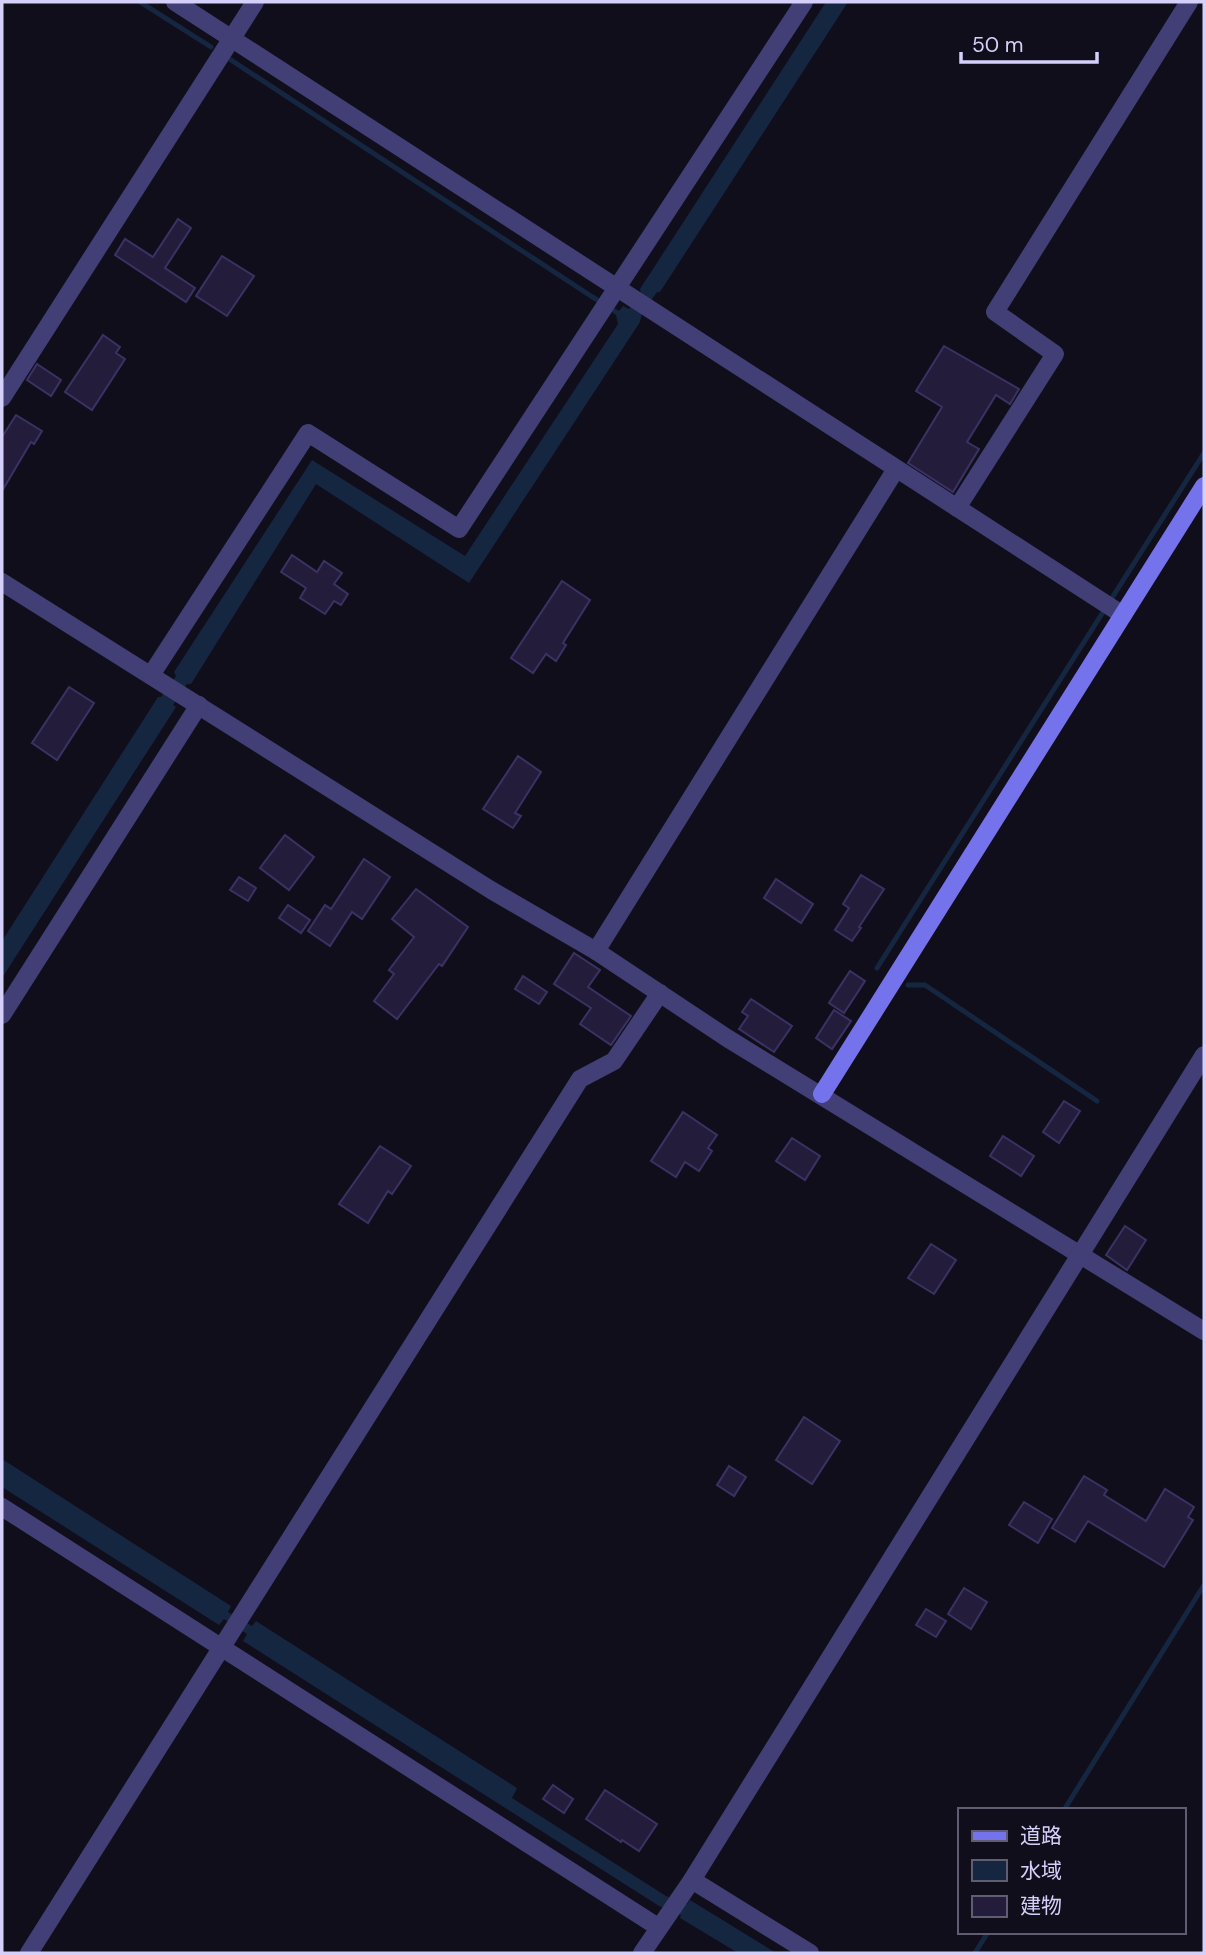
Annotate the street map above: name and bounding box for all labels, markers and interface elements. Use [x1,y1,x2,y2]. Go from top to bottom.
scale bar [961,21,1098,65]
text: 50 m [972,31,1023,59]
legend [958,1808,1185,1934]
text: 道路 [1020,1822,1062,1850]
text: 水域 [1020,1857,1062,1885]
text: 建物 [1020,1892,1062,1920]

